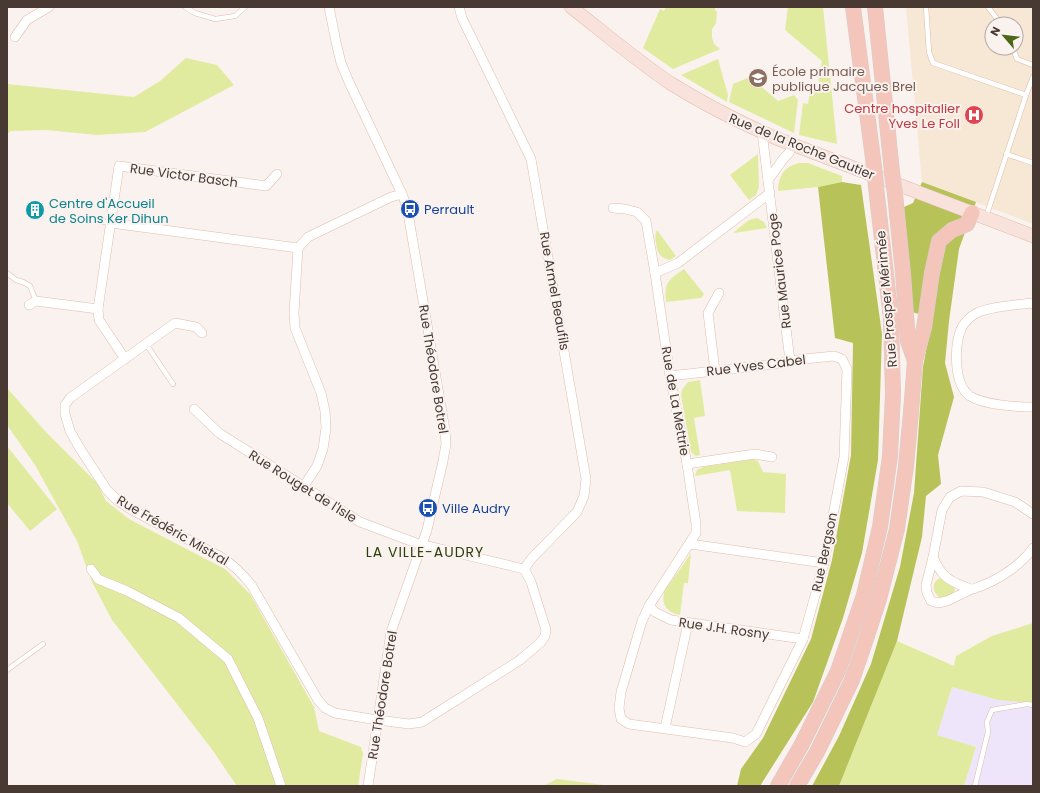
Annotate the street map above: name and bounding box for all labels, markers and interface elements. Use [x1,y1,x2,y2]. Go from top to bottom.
north arrow [984,16,1024,56]
text: N [986,24,1004,39]
place label: École primaire publique Jacques Brel [772,62,916,96]
school or university icon: École primaire publique Jacques Brel [747,67,769,89]
place label: Centre hospitalier Yves Le Foll [844,99,960,133]
hospital icon: Centre hospitalier Yves Le Foll [963,104,985,126]
street label: Rue de la Roche Gautier [726,109,878,184]
street label: Rue Victor Basch [129,159,239,192]
place label: Centre d'Accueil de Soins Ker Dihun [49,194,169,228]
bus stop icon: Perrault [399,198,421,220]
building icon: Centre d'Accueil de Soins Ker Dihun [24,199,46,221]
place label: Perrault [424,200,475,219]
street label: Rue Maurice Poge [763,212,796,330]
street label: Rue Armel Beaufils [535,230,574,352]
street label: Rue Prosper Mérimée [871,230,902,368]
street label: Rue Théodore Botrel [414,303,453,435]
street label: Rue de La Mettrie [657,345,694,457]
street label: Rue Yves Cabel [705,350,807,381]
street label: Rue Rouget de l'Isle [245,445,360,527]
street label: Rue Frédéric Mistral [113,491,232,570]
bus stop icon: Ville Audry [417,497,439,519]
place label: Ville Audry [442,499,511,518]
street label: Rue Bergson [807,511,842,594]
district label: LA VILLE-AUDRY [366,542,484,562]
street label: Rue J.H. Rosny [677,613,771,644]
street label: Rue Théodore Botrel [363,629,402,761]

